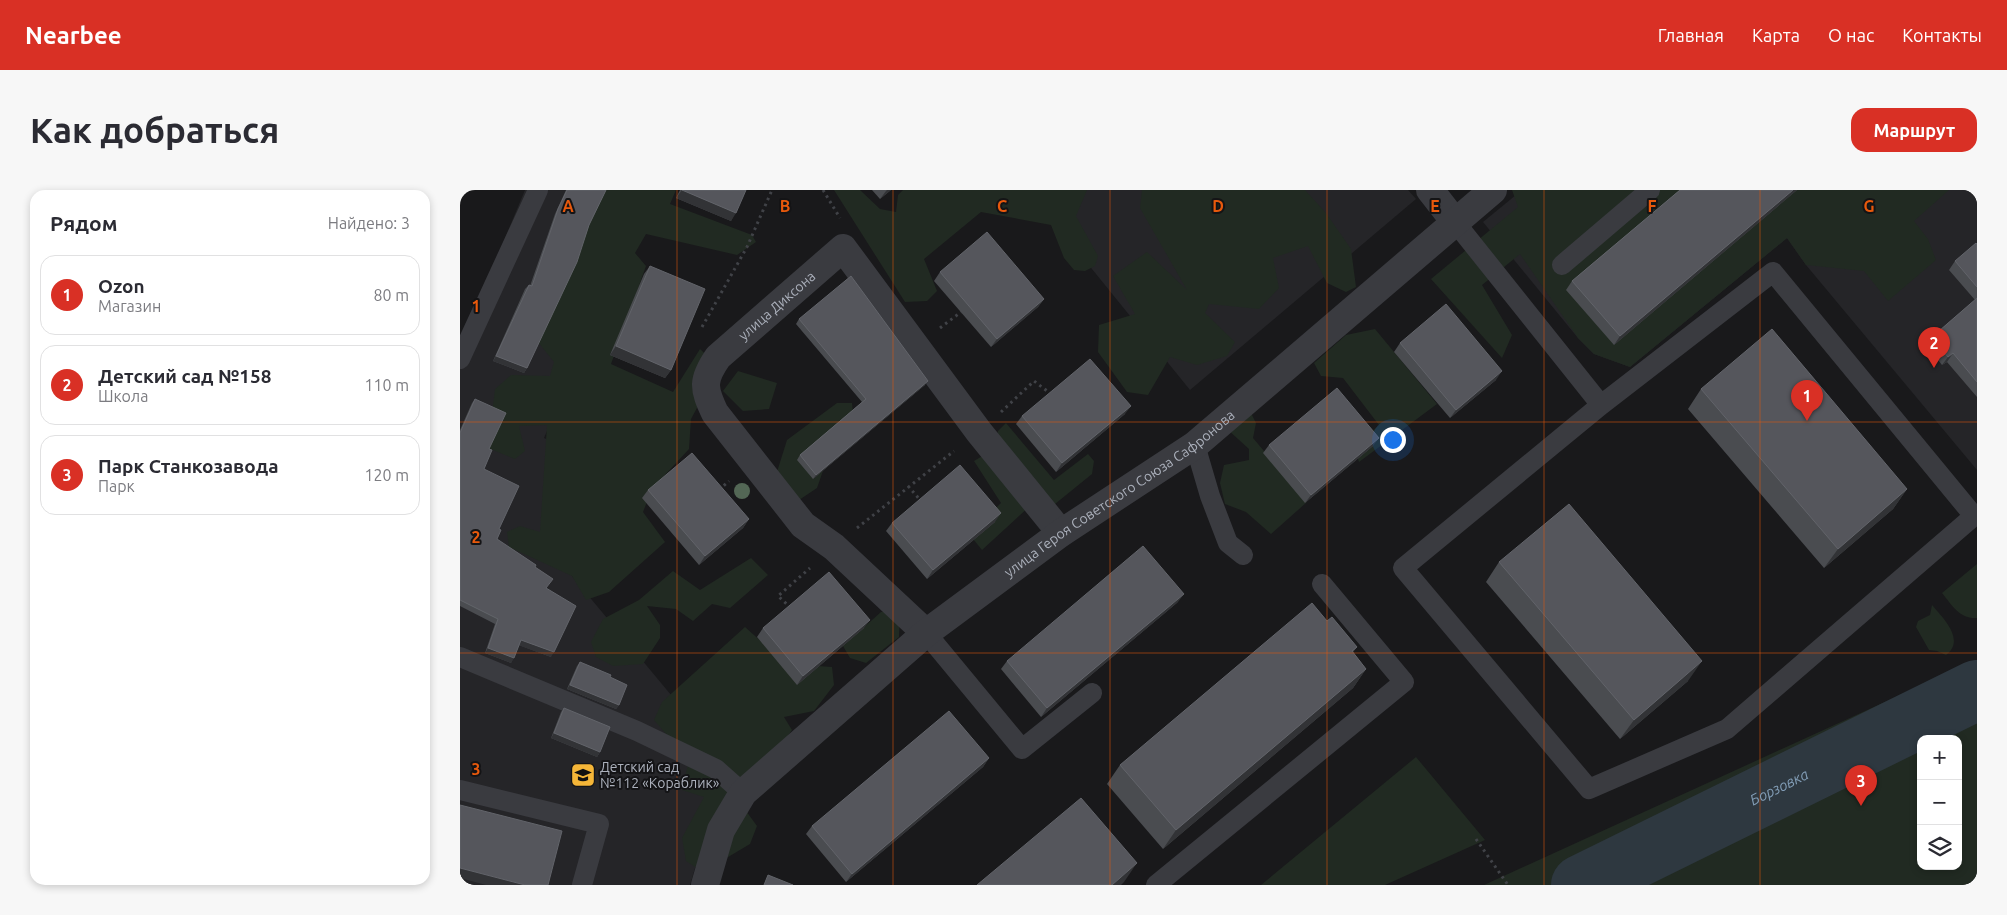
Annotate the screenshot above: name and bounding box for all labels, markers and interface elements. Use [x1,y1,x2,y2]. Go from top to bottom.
text: Nearbee [25,22,122,49]
text: Главная [1658,25,1724,45]
text: Карта [1752,25,1800,45]
text: О нас [1828,25,1874,45]
text: Контакты [1902,25,1982,45]
button: Маршрут [1851,108,1977,152]
text: Как добраться [30,110,279,150]
text: A [562,197,574,215]
text: B [780,197,790,215]
text: C [997,197,1007,215]
text: D [1212,197,1224,215]
text: E [1430,197,1440,215]
text: F [1648,197,1657,215]
text: G [1863,197,1875,215]
text: Рядом [50,211,118,235]
text: Найдено: 3 [328,214,410,232]
street label: улица Диксона [735,268,819,344]
text: Ozon [98,275,145,297]
text: 1 [62,286,72,304]
text: 80 m [373,286,409,304]
text: Магазин [98,297,161,315]
text: 1 [471,297,481,315]
pin: 2 [1918,327,1950,368]
text: Детский сад №158 [98,365,271,387]
text: 2 [62,376,72,394]
text: 110 m [364,376,409,394]
pin: 1 [1791,380,1823,421]
text: Школа [98,387,148,405]
street label: улица Героя Советского Союза Сафронова [1001,407,1238,580]
your location [1380,427,1406,453]
text: Парк Станкозавода [98,455,278,477]
text: 3 [62,466,72,484]
text: 120 m [364,466,409,484]
text: Парк [98,477,135,495]
text: 2 [471,528,481,546]
map controls [1917,735,1962,870]
button: + [1917,735,1962,780]
place label: Детский сад №112 «Кораблик» [600,759,720,791]
text: 3 [471,760,481,778]
school or university icon: Детский сад №112 «Кораблик» [570,762,596,788]
water label: Борзовка [1747,765,1811,808]
pin: 3 [1845,765,1877,806]
button: − [1917,780,1962,825]
button: layers [1917,825,1962,870]

